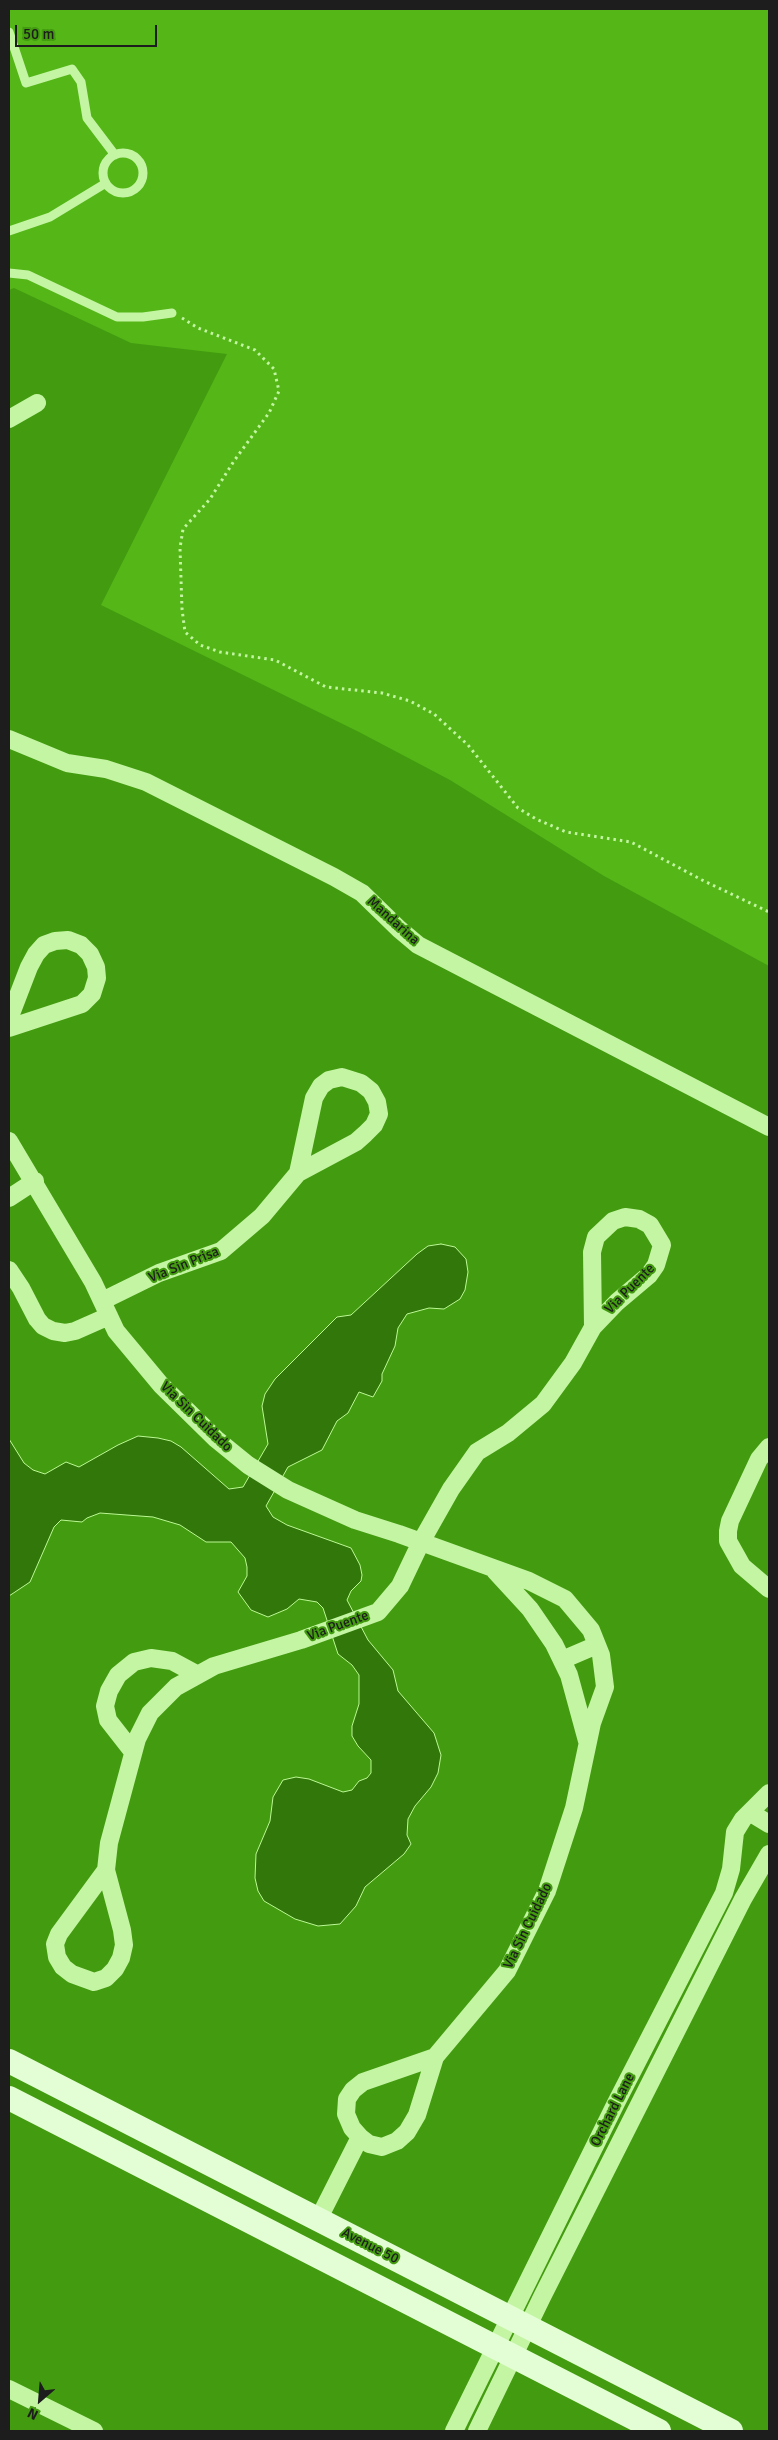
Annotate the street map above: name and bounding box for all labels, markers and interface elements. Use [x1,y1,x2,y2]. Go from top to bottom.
scale bar [18,15,160,47]
text: 50 m [23,25,54,43]
street label: Mandarina [363,893,423,949]
street label: Via Sin Prisa [146,1243,222,1287]
street label: Via Puente [601,1260,659,1318]
street label: Via Sin Cuidado [157,1379,235,1455]
street label: Via Puente [305,1607,371,1645]
street label: Via Sin Cuidado [500,1880,556,1972]
street label: Orchard Lane [587,2071,639,2149]
street label: Avenue 50 [339,2224,401,2268]
north arrow [15,2375,65,2425]
text: N [25,2404,41,2424]

